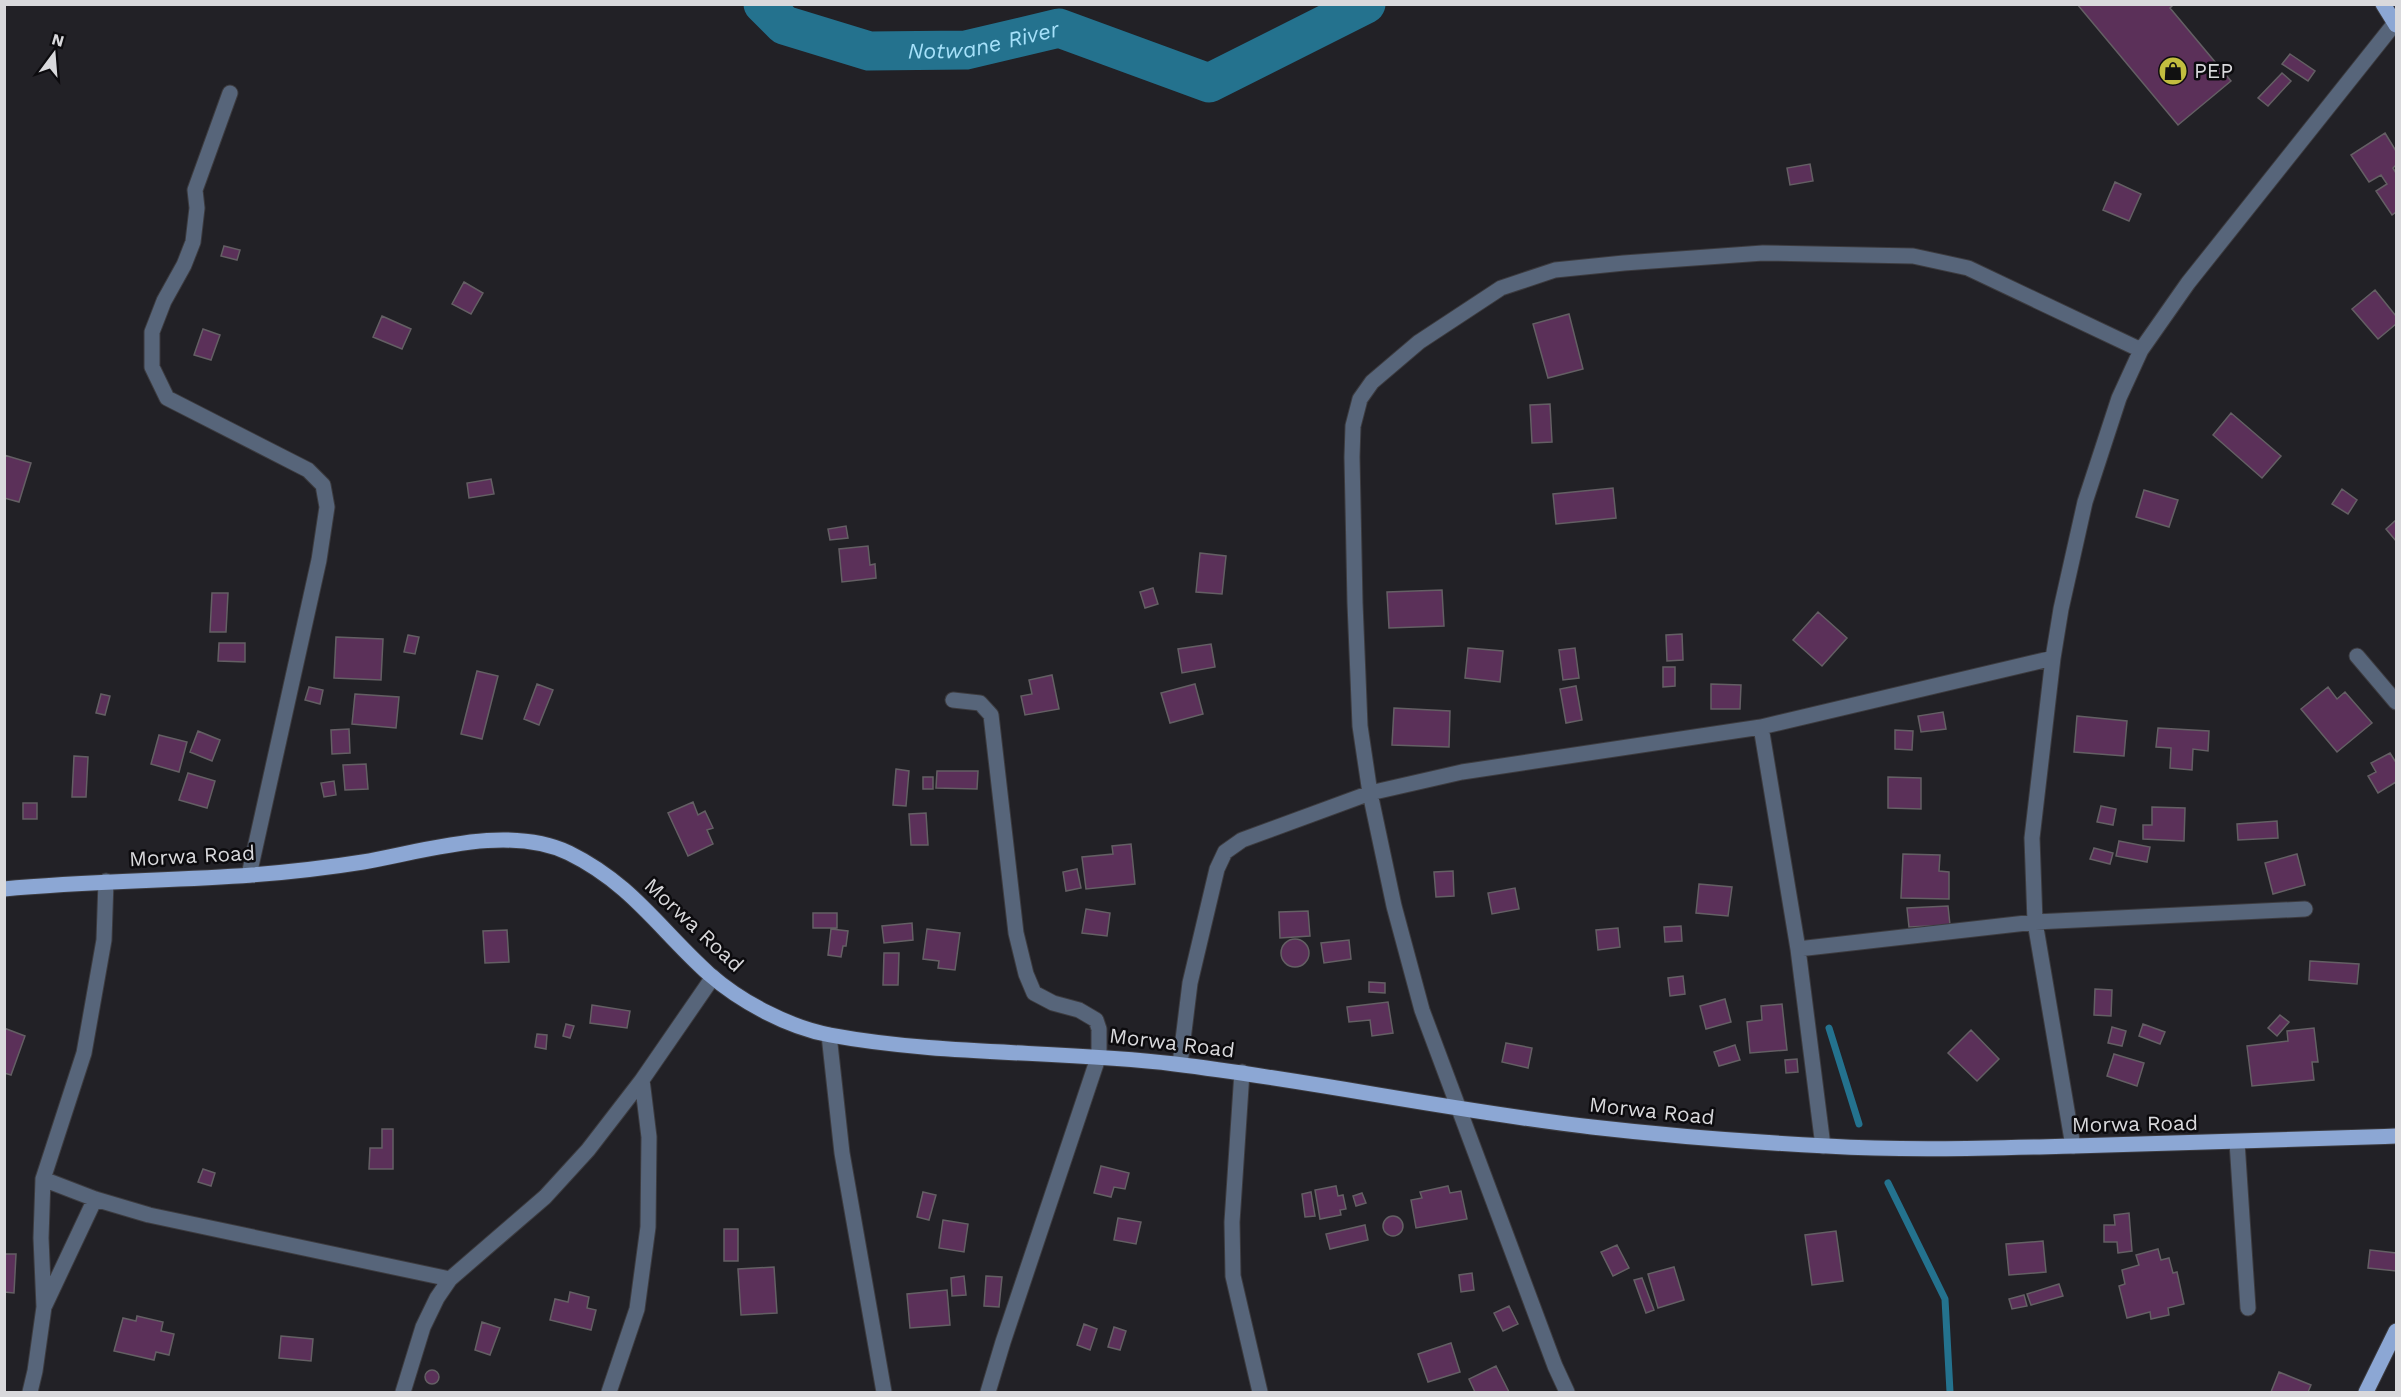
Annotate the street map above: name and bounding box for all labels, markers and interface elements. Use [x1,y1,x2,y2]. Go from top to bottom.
water label: Notwane River [908,16,1063,64]
north arrow [24,24,84,84]
text: N [50,29,66,51]
shop icon: PEP [2157,55,2189,87]
place label: PEP [2194,58,2233,83]
street label: Morwa Road [128,840,256,871]
street label: Morwa Road [640,872,749,977]
street label: Morwa Road [1108,1022,1236,1063]
street label: Morwa Road [1588,1091,1716,1130]
street label: Morwa Road [2072,1110,2198,1137]

